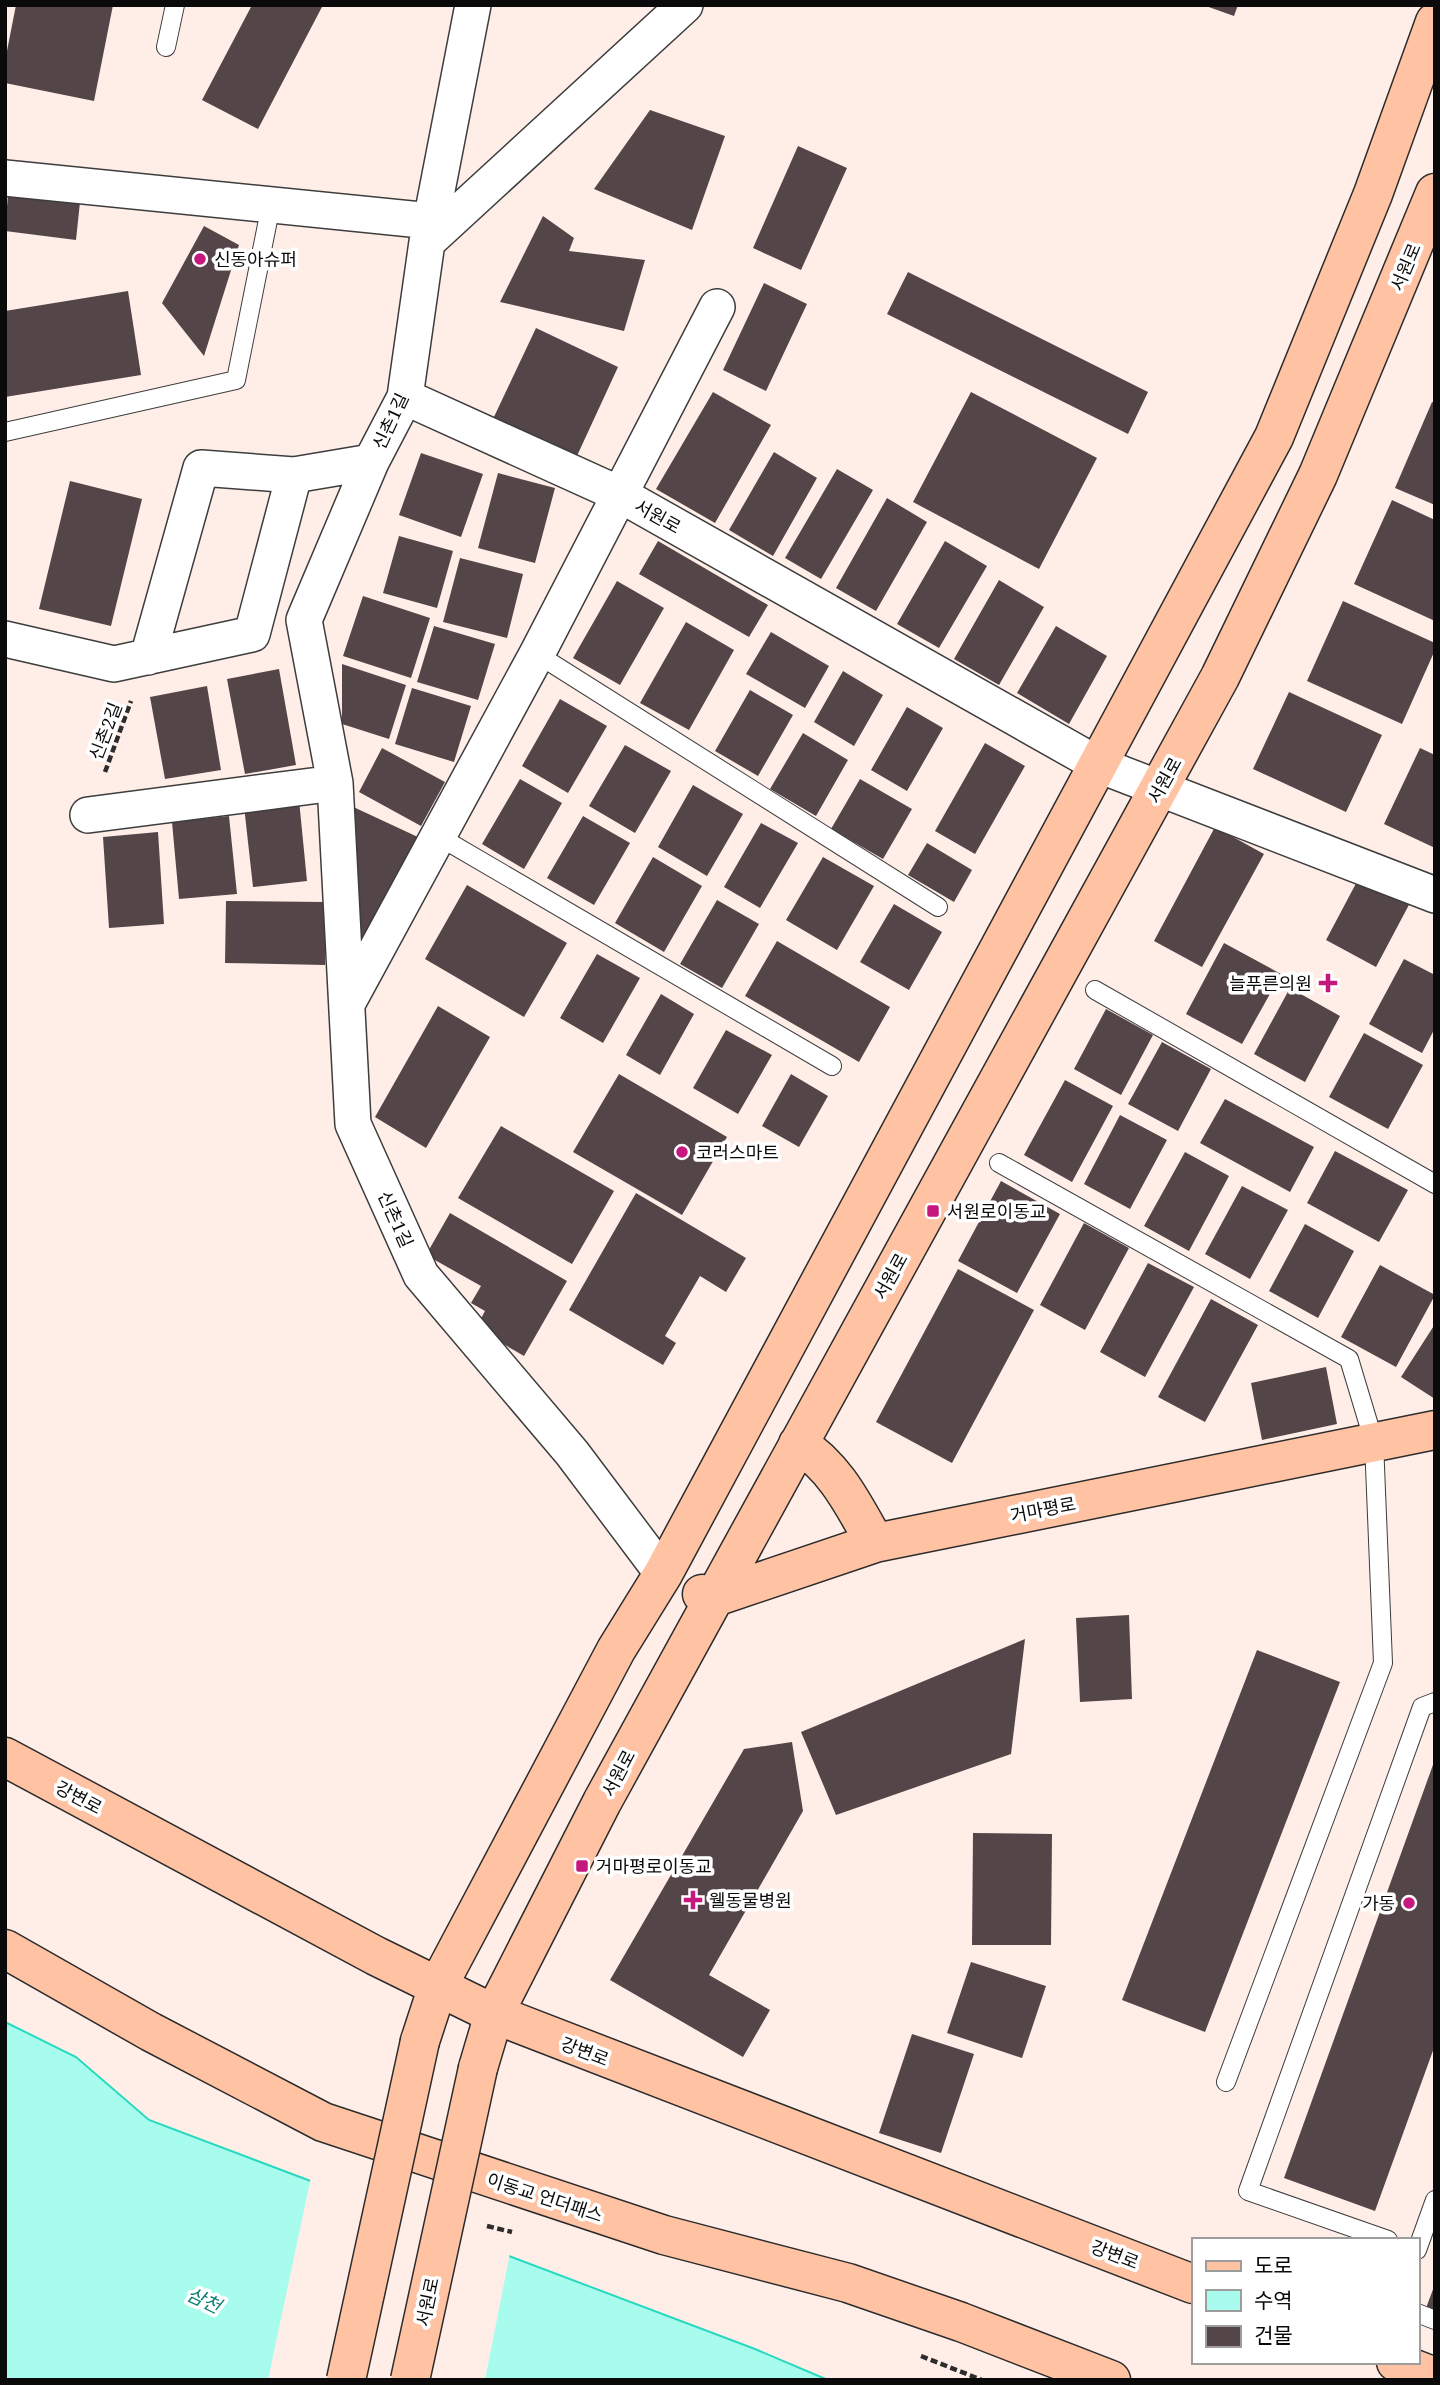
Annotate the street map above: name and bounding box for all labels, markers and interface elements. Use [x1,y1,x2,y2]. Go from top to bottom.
street label: 서원로 [1384,239,1426,295]
place label: 신동아슈퍼 [214,247,297,271]
marker: 신동아슈퍼 [192,251,208,267]
street label: 신촌1길 [366,389,414,453]
street label: 서원로 [630,493,686,539]
street label: 신촌2길 [83,699,127,763]
street label: 서원로 [1141,752,1187,808]
place label: 늘푸른의원 [1229,971,1312,995]
marker: 늘푸른의원 [1318,973,1338,993]
place label: 코러스마트 [696,1140,779,1164]
marker: 코러스마트 [674,1144,690,1160]
street label: 신촌1길 [373,1187,419,1251]
place label: 서원로이동교 [947,1199,1046,1223]
marker: 서원로이동교 [925,1203,941,1219]
street label: 서원로 [867,1248,913,1304]
street label: 거마평로 [1008,1491,1078,1527]
street label: 서원로 [596,1745,640,1801]
street label: 강변로 [51,1775,107,1819]
place label: 거마평로이동교 [596,1854,712,1878]
marker: 거마평로이동교 [574,1858,590,1874]
place label: 웰동물병원 [709,1888,792,1912]
marker: 웰동물병원 [683,1890,703,1910]
place label: 가동 [1362,1891,1395,1915]
marker: 가동 [1401,1895,1417,1911]
street label: 강변로 [558,2031,612,2071]
street label: 이동교 언더패스 [484,2167,606,2227]
street label: 강변로 [1088,2234,1142,2274]
legend [1192,2238,1419,2364]
text: 도로 [1254,2251,1293,2279]
street label: 서원로 [410,2275,444,2329]
water label: 삼천 [183,2281,227,2320]
text: 수역 [1254,2286,1293,2314]
text: 건물 [1254,2321,1293,2349]

